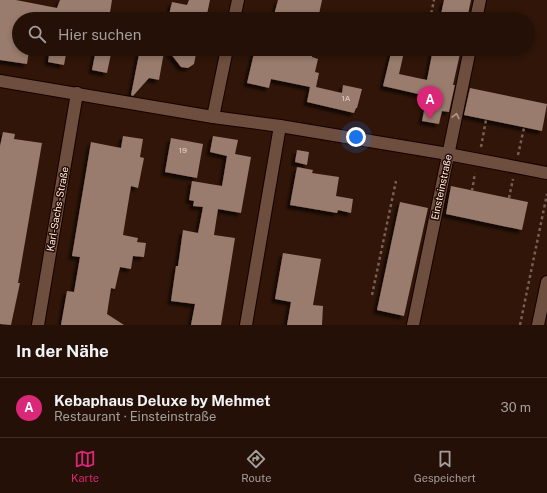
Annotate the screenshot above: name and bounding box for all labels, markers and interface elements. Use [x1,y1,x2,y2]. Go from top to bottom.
search box [12,12,535,56]
icon: search [26,23,48,45]
text: Hier suchen [58,26,141,43]
pin: A [417,86,443,119]
house number: 1A [342,93,351,103]
one-way arrow [452,113,460,119]
your location [346,127,366,147]
house number: 19 [179,145,187,155]
street label: Einsteinstraße [428,153,454,221]
street label: Karl-Sachs-Straße [44,165,70,252]
text: In der Nähe [16,341,109,361]
text: Kebaphaus Deluxe by Mehmet [54,392,270,409]
text: A [24,400,34,415]
text: 30 m [501,400,531,415]
text: Restaurant · Einsteinstraße [54,409,216,424]
tab: Karte [71,448,99,484]
tab: Route [241,448,271,484]
tab: Gespeichert [414,448,476,484]

